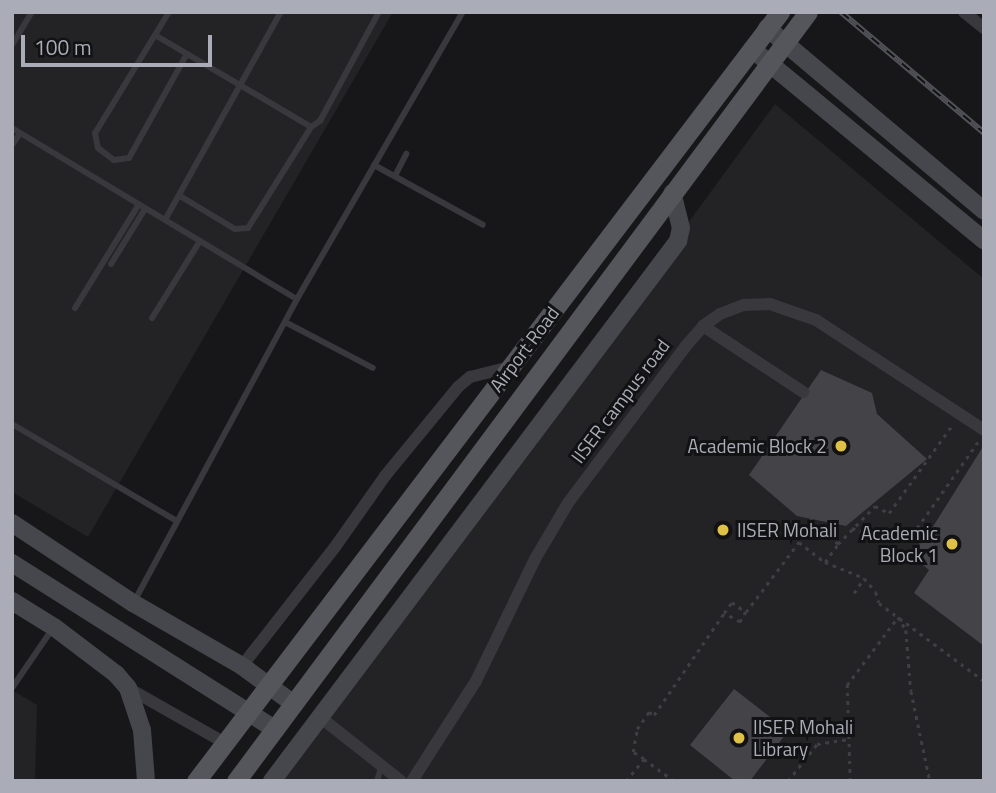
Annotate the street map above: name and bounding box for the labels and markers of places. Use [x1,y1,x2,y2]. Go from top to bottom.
place label: Academic Block 2 [688,435,827,457]
marker: Academic Block 2 [833,438,849,454]
place label: IISER Mohali [737,519,837,541]
marker: IISER Mohali [715,522,731,538]
place label: Academic Block 1 [861,522,938,566]
marker: Academic Block 1 [944,536,960,552]
place label: IISER Mohali Library [753,716,853,760]
marker: IISER Mohali Library [731,730,747,746]

